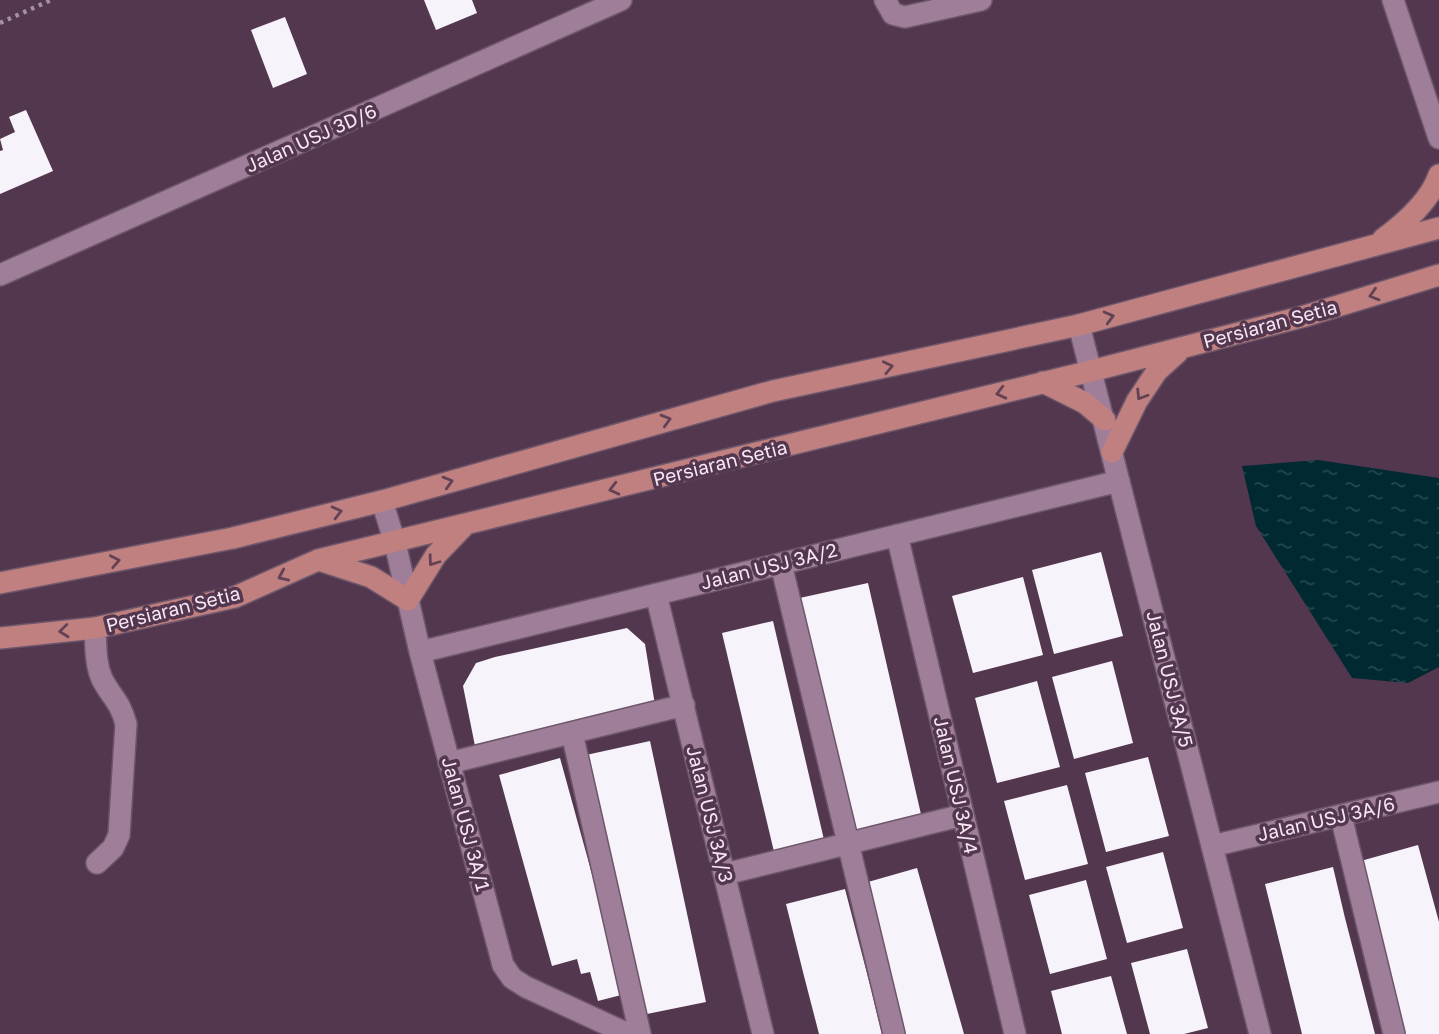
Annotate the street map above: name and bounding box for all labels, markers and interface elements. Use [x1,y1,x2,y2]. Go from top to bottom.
street label: Jalan USJ 3D/6 [242,98,380,177]
one-way arrow [1368,287,1380,301]
street label: Persiaran Setia [1200,295,1339,352]
one-way arrow [1103,310,1115,325]
one-way arrow [882,361,894,375]
one-way arrow [995,385,1007,399]
one-way arrow [1136,388,1149,401]
one-way arrow [660,413,672,428]
street label: Persiaran Setia [650,435,789,490]
one-way arrow [441,476,453,491]
one-way arrow [608,481,620,495]
one-way arrow [331,506,343,520]
street label: Jalan USJ 3A/2 [698,537,840,594]
one-way arrow [428,553,441,566]
one-way arrow [109,554,121,569]
one-way arrow [278,568,290,582]
street label: Persiaran Setia [103,581,242,636]
street label: Jalan USJ 3A/5 [1142,608,1199,750]
one-way arrow [58,624,69,639]
street label: Jalan USJ 3A/4 [929,714,983,856]
street label: Jalan USJ 3A/3 [682,743,739,885]
street label: Jalan USJ 3A/1 [438,754,495,894]
street label: Jalan USJ 3A/6 [1255,792,1397,846]

